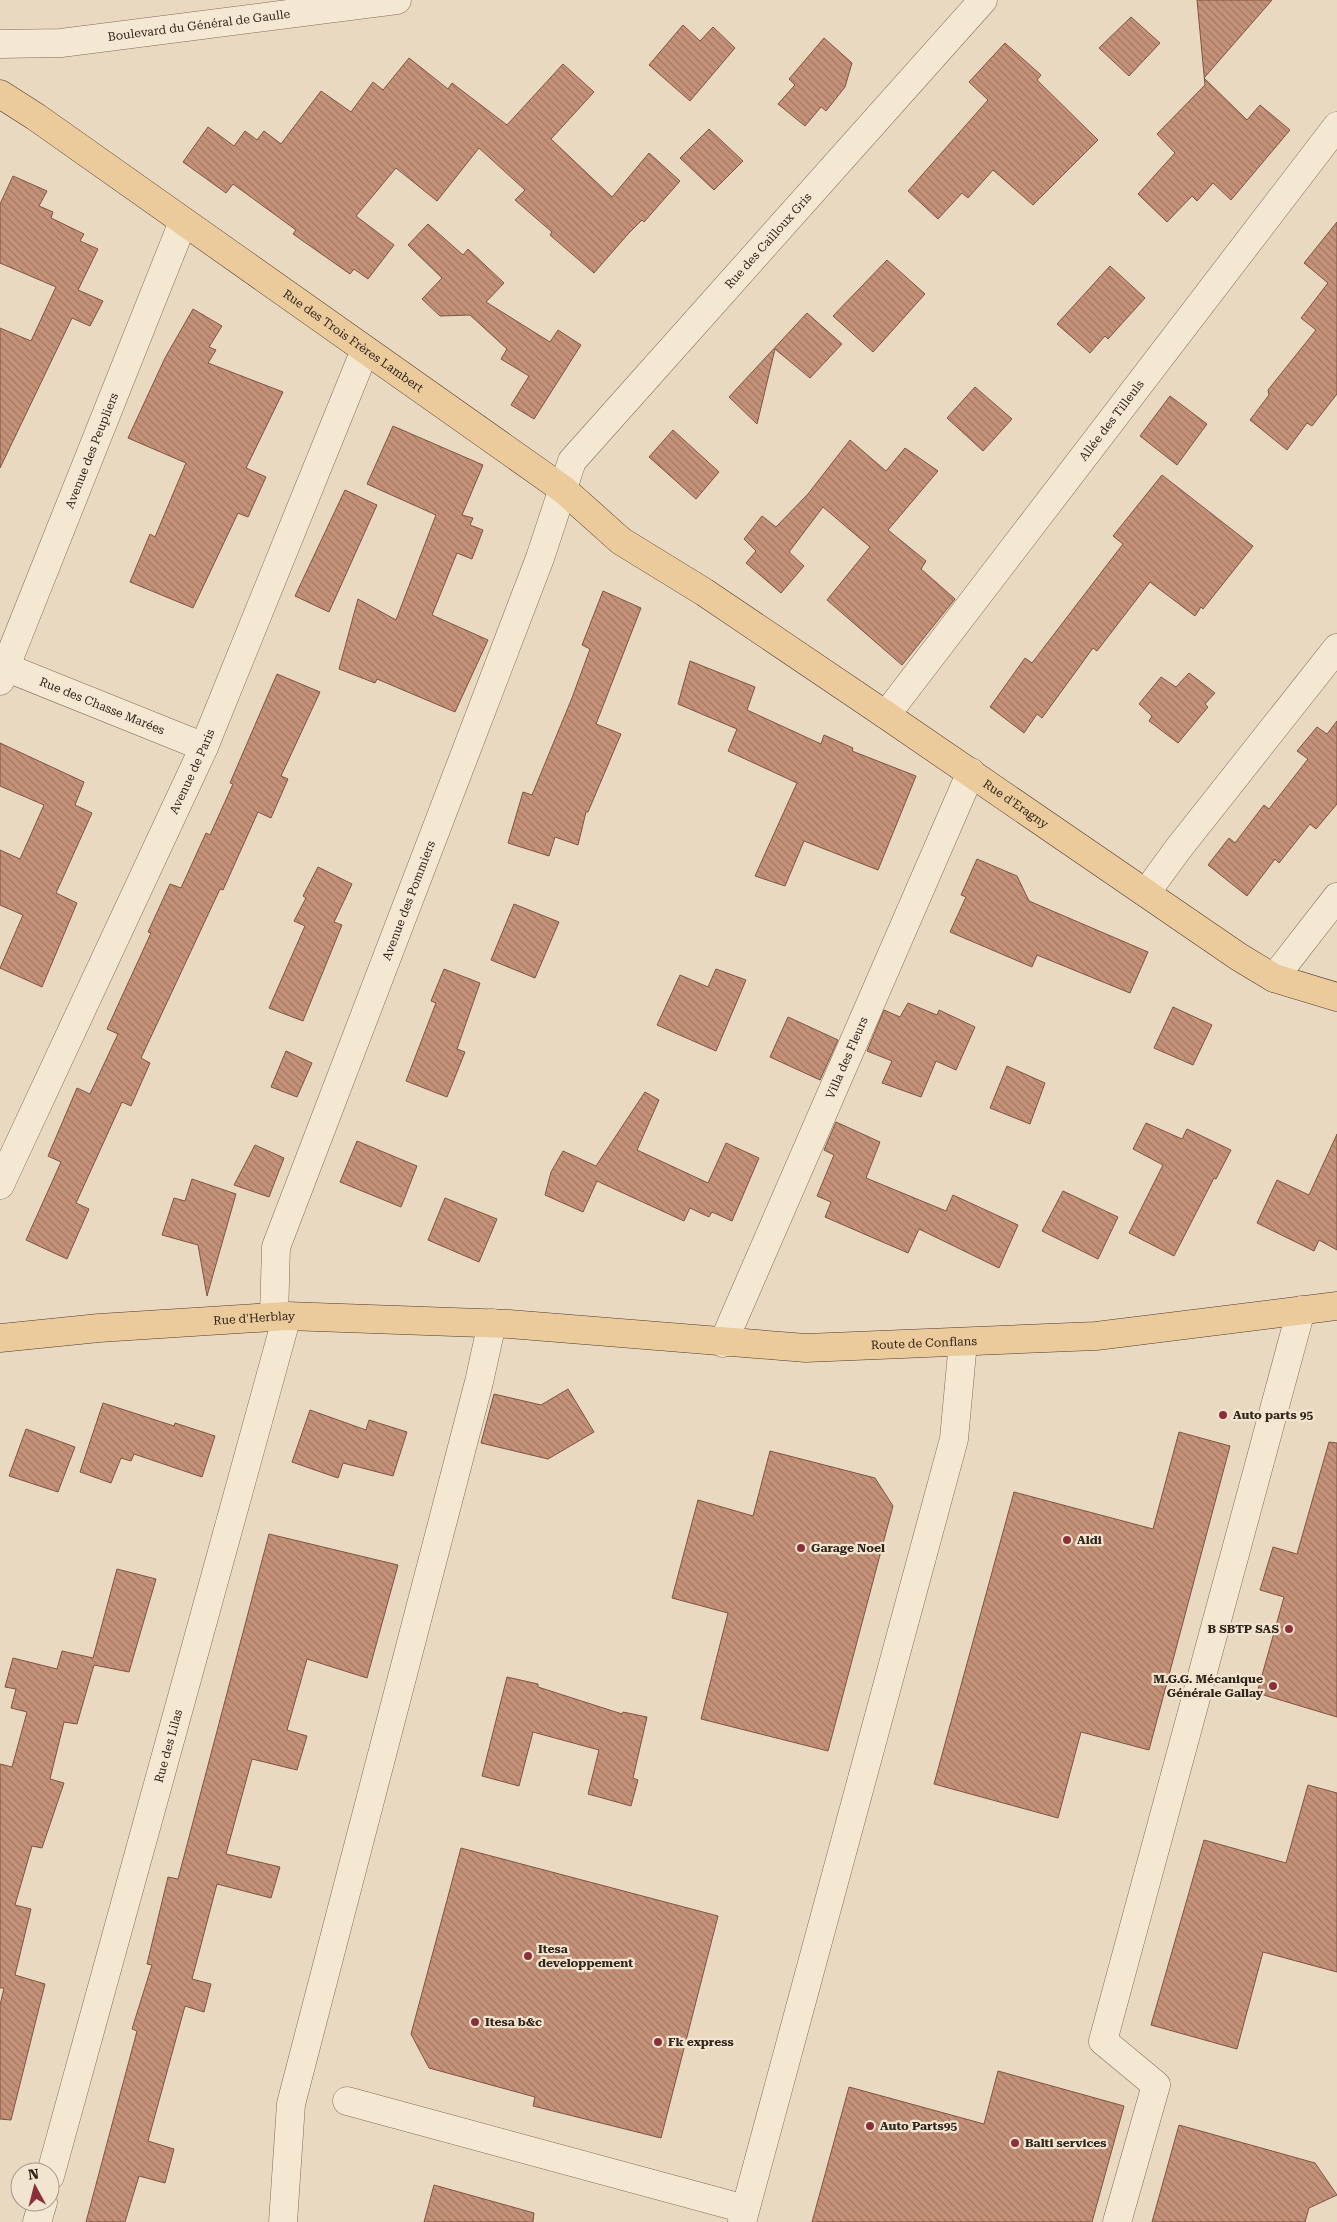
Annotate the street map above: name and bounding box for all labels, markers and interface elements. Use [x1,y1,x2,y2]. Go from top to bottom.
street label: Boulevard du Général de Gaulle [107,7,291,44]
street label: Rue des Cailloux Gris [722,190,815,292]
street label: Rue des Trois Frères Lambert [280,287,426,396]
street label: Allée des Tilleuls [1076,377,1147,464]
street label: Avenue des Peupliers [63,390,121,511]
street label: Rue des Chasse Marées [37,675,167,738]
street label: Avenue de Paris [167,727,218,816]
street label: Rue d'Eragny [980,777,1052,832]
street label: Avenue des Pommiers [379,839,438,962]
street label: Villa des Fleurs [823,1014,871,1101]
street label: Rue d'Herblay [213,1309,296,1328]
street label: Route de Conflans [871,1334,978,1352]
place label: Auto parts 95 [1233,1408,1313,1422]
marker: Auto parts 95 [1217,1409,1229,1421]
place label: Aldi [1077,1533,1102,1547]
marker: Aldi [1061,1534,1073,1546]
place label: Garage Noel [811,1541,885,1555]
marker: Garage Noel [795,1542,807,1554]
place label: B SBTP SAS [1208,1622,1279,1636]
marker: B SBTP SAS [1283,1623,1295,1635]
place label: M.G.G. Mécanique Générale Gallay [1153,1672,1264,1700]
marker: M.G.G. Mécanique Générale Gallay [1267,1680,1279,1692]
street label: Rue des Lilas [152,1707,185,1784]
place label: Itesa developpement [538,1942,633,1970]
marker: Itesa developpement [522,1950,534,1962]
place label: Itesa b&c [485,2015,542,2029]
marker: Itesa b&c [469,2016,481,2028]
place label: Fk express [668,2035,734,2049]
marker: Fk express [652,2036,664,2048]
place label: Auto Parts95 [880,2119,957,2133]
marker: Auto Parts95 [864,2120,876,2132]
place label: Balti services [1025,2136,1107,2150]
marker: Balti services [1009,2137,1021,2149]
north arrow [10,2162,60,2212]
text: N [27,2165,40,2183]

